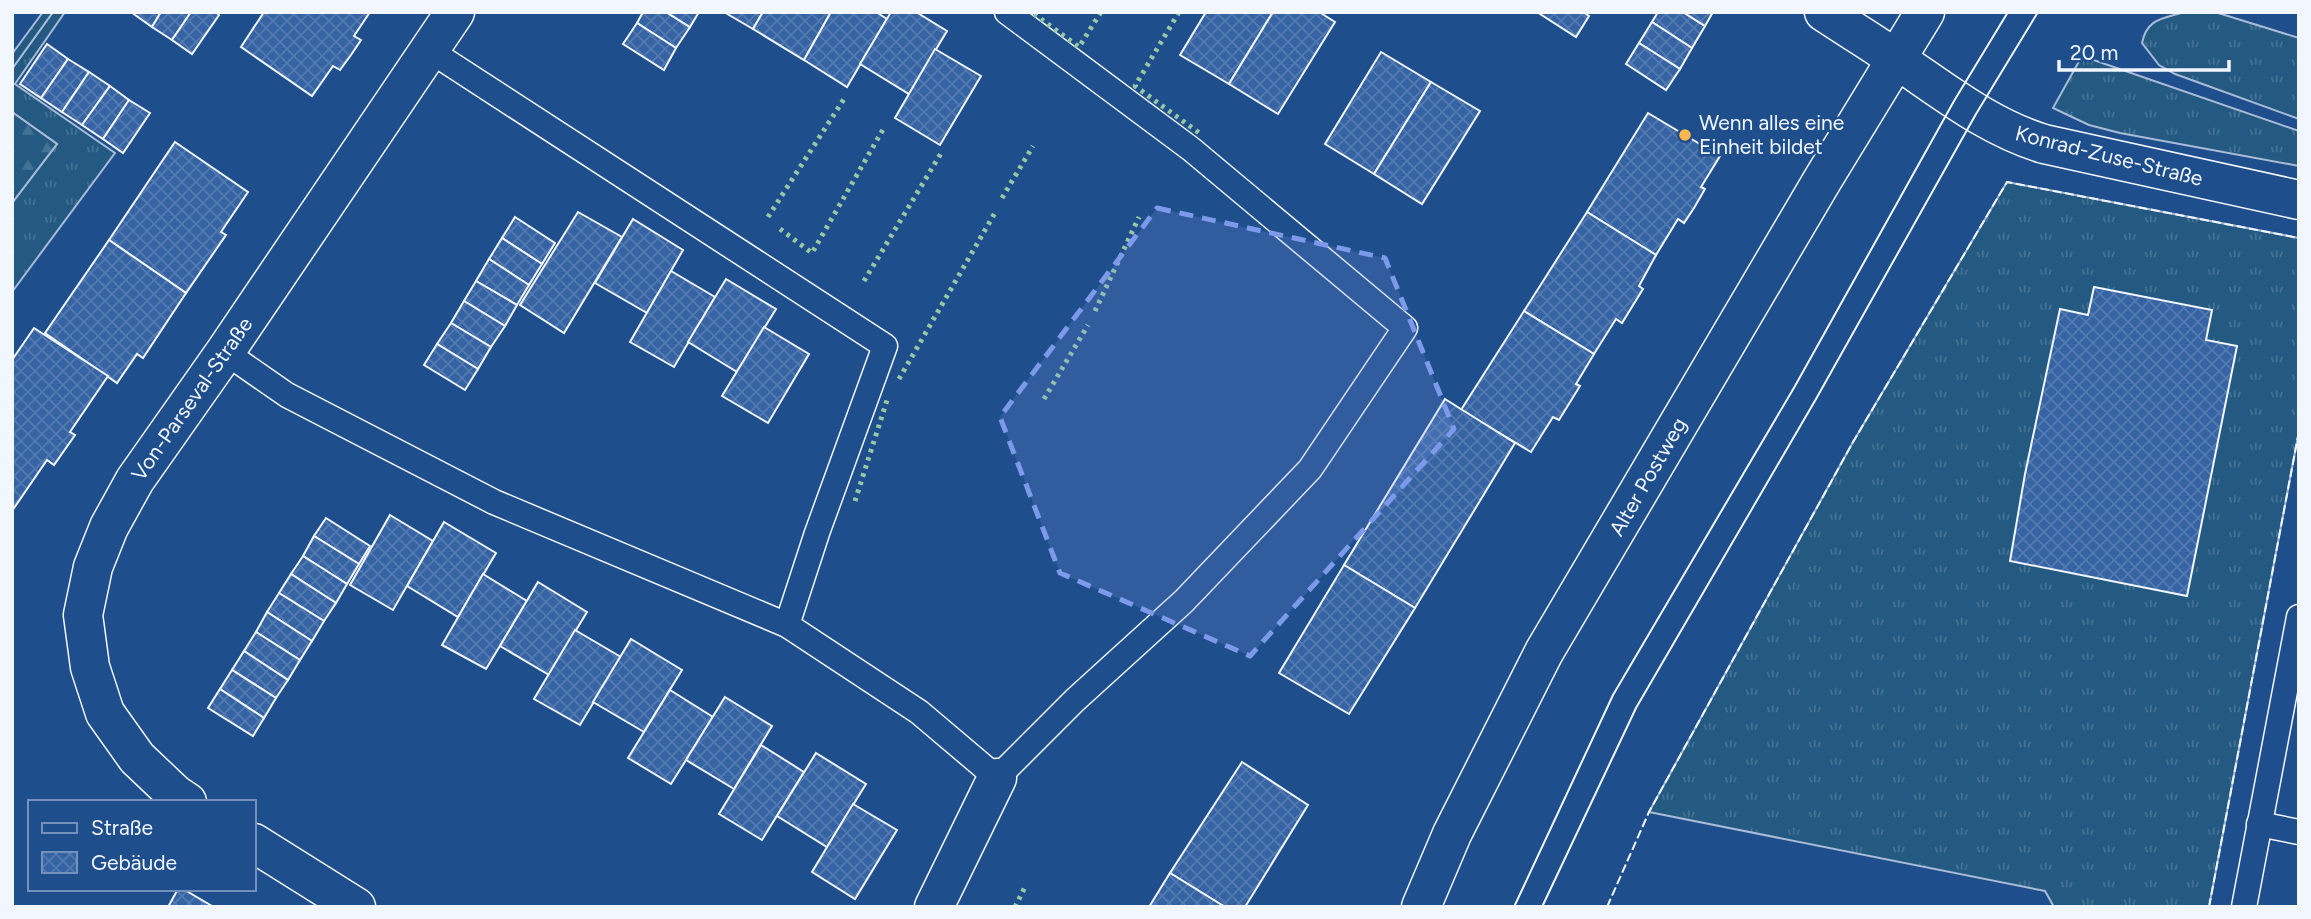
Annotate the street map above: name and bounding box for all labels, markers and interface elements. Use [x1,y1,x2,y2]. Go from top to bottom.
scale bar [2059,28,2229,72]
text: 20 m [2070,40,2118,65]
place label: Wenn alles eine Einheit bildet [1699,110,1844,159]
street label: Konrad-Zuse-Straße [2013,120,2206,191]
marker: Wenn alles eine Einheit bildet [1677,127,1693,143]
street label: Von-Parseval-Straße [126,312,257,485]
street label: Alter Postweg [1604,413,1691,540]
legend [28,800,256,891]
text: Straße [91,815,153,840]
text: Gebäude [91,850,177,875]

